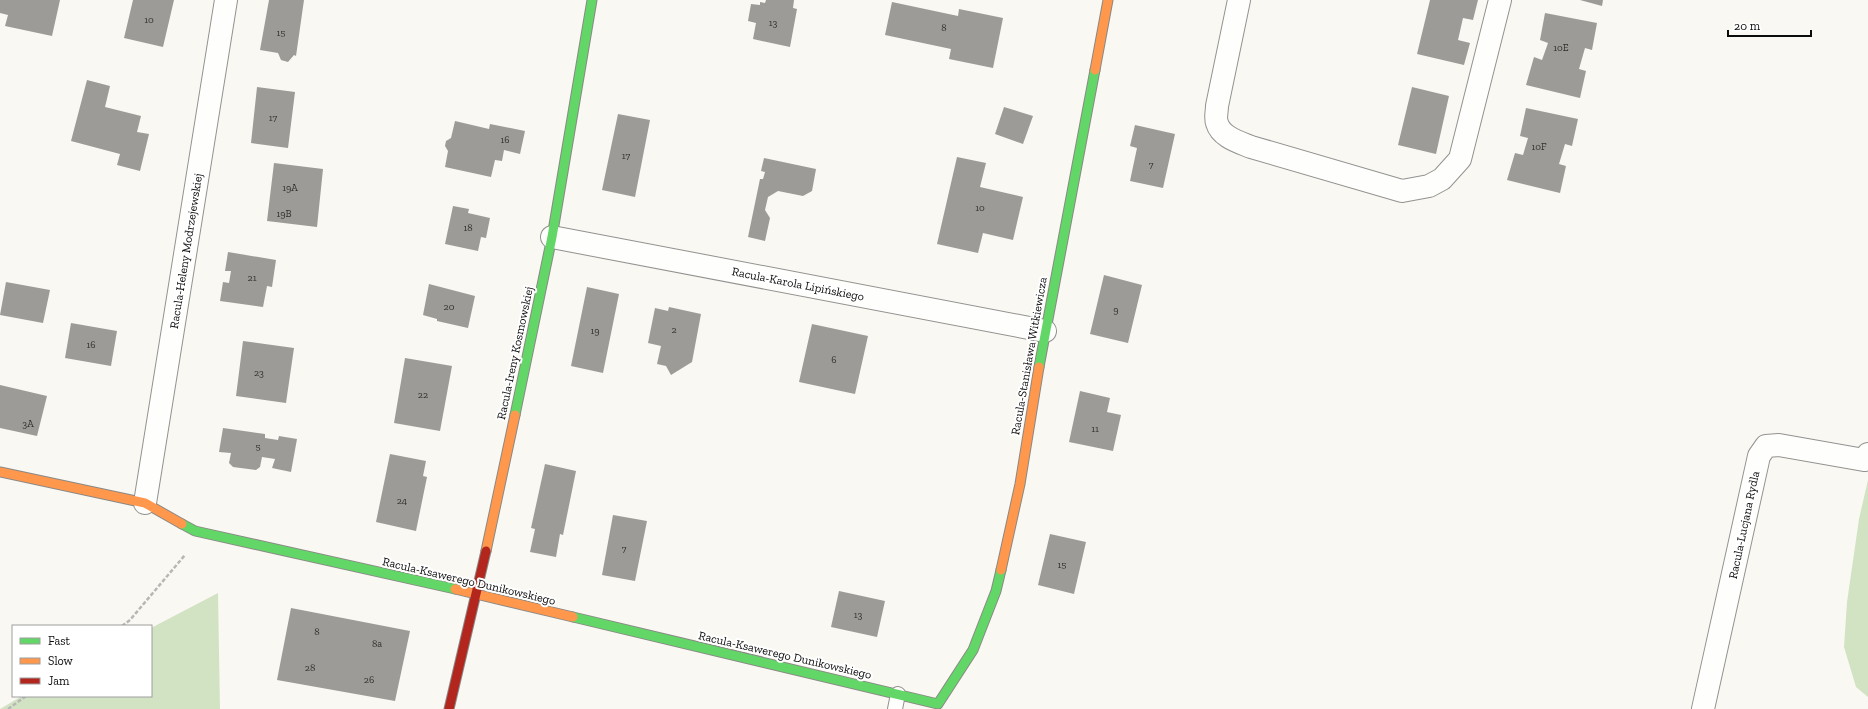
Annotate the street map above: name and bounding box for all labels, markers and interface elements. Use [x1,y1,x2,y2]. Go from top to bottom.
scale bar [1728,12,1811,38]
house number: 10 [144,14,154,26]
house number: 13 [769,17,777,29]
text: 20 m [1734,19,1761,33]
house number: 8 [941,22,947,34]
house number: 15 [277,27,285,39]
house number: 10E [1553,42,1569,54]
house number: 17 [269,112,277,124]
house number: 16 [500,134,510,146]
house number: 10F [1531,141,1547,153]
house number: 17 [622,150,630,162]
house number: 7 [1149,159,1154,171]
street label: Racula-Heleny Modrzejewskiej [167,172,206,330]
house number: 19A [282,182,298,194]
house number: 10 [975,202,985,214]
house number: 19B [276,208,292,220]
house number: 18 [463,222,473,234]
street label: Racula-Karola Lipińskiego [731,264,865,304]
house number: 21 [248,272,257,284]
street label: Racula-Stanisława Witkiewicza [1008,276,1050,436]
street label: Racula-Ireny Kosmowskiej [494,285,537,421]
house number: 20 [444,301,455,313]
house number: 9 [1113,304,1119,316]
house number: 2 [671,324,677,336]
house number: 19 [590,325,600,337]
house number: 16 [86,339,96,351]
house number: 6 [831,354,837,366]
house number: 23 [254,367,264,379]
house number: 22 [418,389,428,401]
house number: 3A [22,418,34,430]
house number: 11 [1091,423,1099,435]
house number: 5 [255,441,261,453]
street label: Racula-Lucjana Rydla [1726,470,1763,580]
house number: 24 [397,495,408,507]
house number: 7 [622,543,627,555]
street label: Racula-Ksawerego Dunikowskiego [381,554,557,608]
house number: 15 [1058,559,1066,571]
house number: 13 [854,609,862,621]
legend [12,625,152,697]
house number: 8 [314,626,320,638]
street label: Racula-Ksawerego Dunikowskiego [697,628,873,682]
text: Fast [48,634,71,648]
house number: 8a [372,638,382,650]
text: Slow [48,654,74,668]
house number: 28 [305,662,315,674]
text: Jam [48,674,70,688]
house number: 26 [364,674,374,686]

